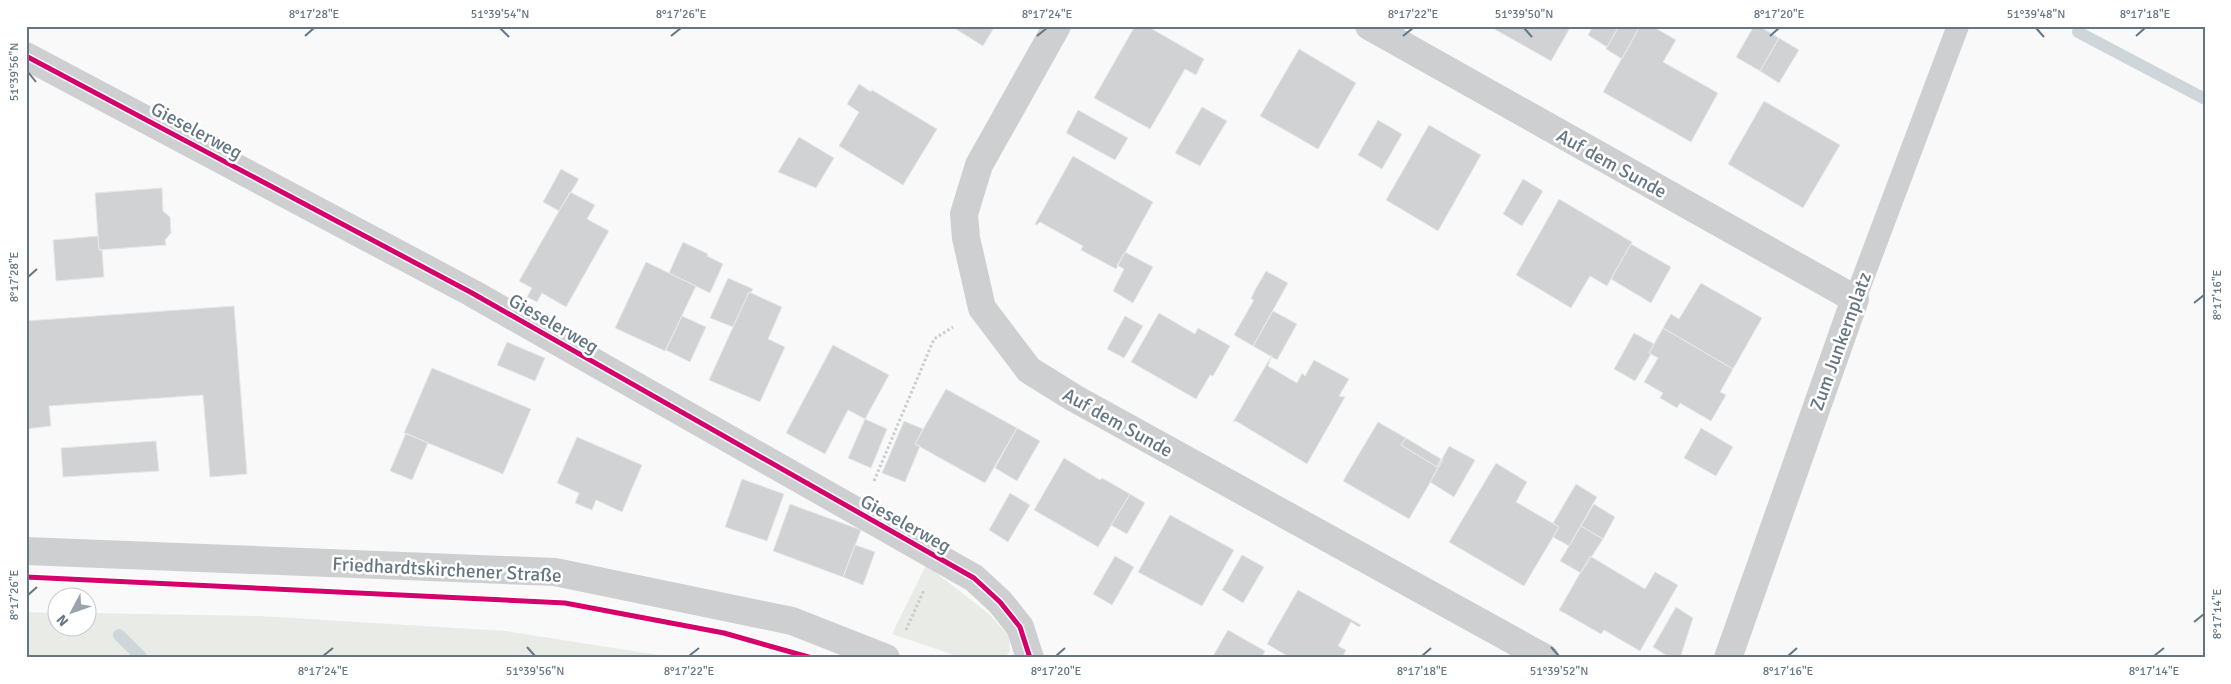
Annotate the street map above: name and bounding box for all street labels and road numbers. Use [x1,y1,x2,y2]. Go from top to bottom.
street label: Gieselerweg [147,97,246,165]
street label: Auf dem Sunde [1552,124,1671,204]
street label: Zum Junkernplatz [1805,269,1877,414]
street label: Gieselerweg [504,288,603,359]
street label: Auf dem Sunde [1058,383,1177,463]
street label: Gieselerweg [856,489,955,559]
street label: Friedhardtskirchener Straße [332,552,562,588]

